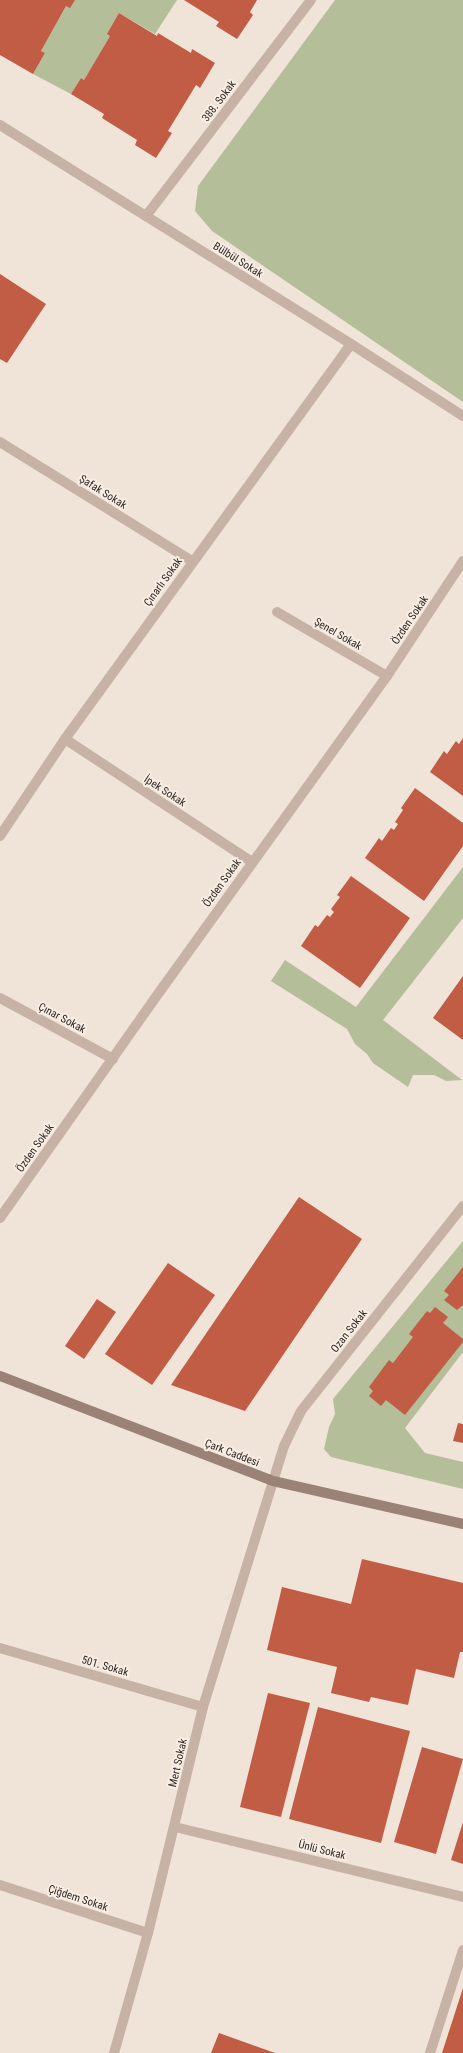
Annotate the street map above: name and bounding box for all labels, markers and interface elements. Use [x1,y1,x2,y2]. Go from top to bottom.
street label: 388. Sokak [199,78,239,124]
street label: Bülbül Sokak [211,240,265,280]
street label: Şafak Sokak [77,472,129,512]
street label: Çınarlı Sokak [141,555,185,609]
street label: Özden Sokak [389,593,431,647]
street label: Şenel Sokak [312,615,364,653]
street label: İpek Sokak [142,773,188,809]
street label: Özden Sokak [200,856,244,910]
street label: Çınar Sokak [36,1000,88,1036]
street label: Özden Sokak [14,1121,56,1175]
street label: Ozan Sokak [328,1307,370,1355]
street label: Çark Caddesi [203,1437,261,1469]
street label: 501. Sokak [80,1653,130,1679]
street label: Mert Sokak [166,1737,190,1788]
street label: Ünlü Sokak [297,1838,347,1862]
street label: Çiğdem Sokak [47,1882,110,1914]

